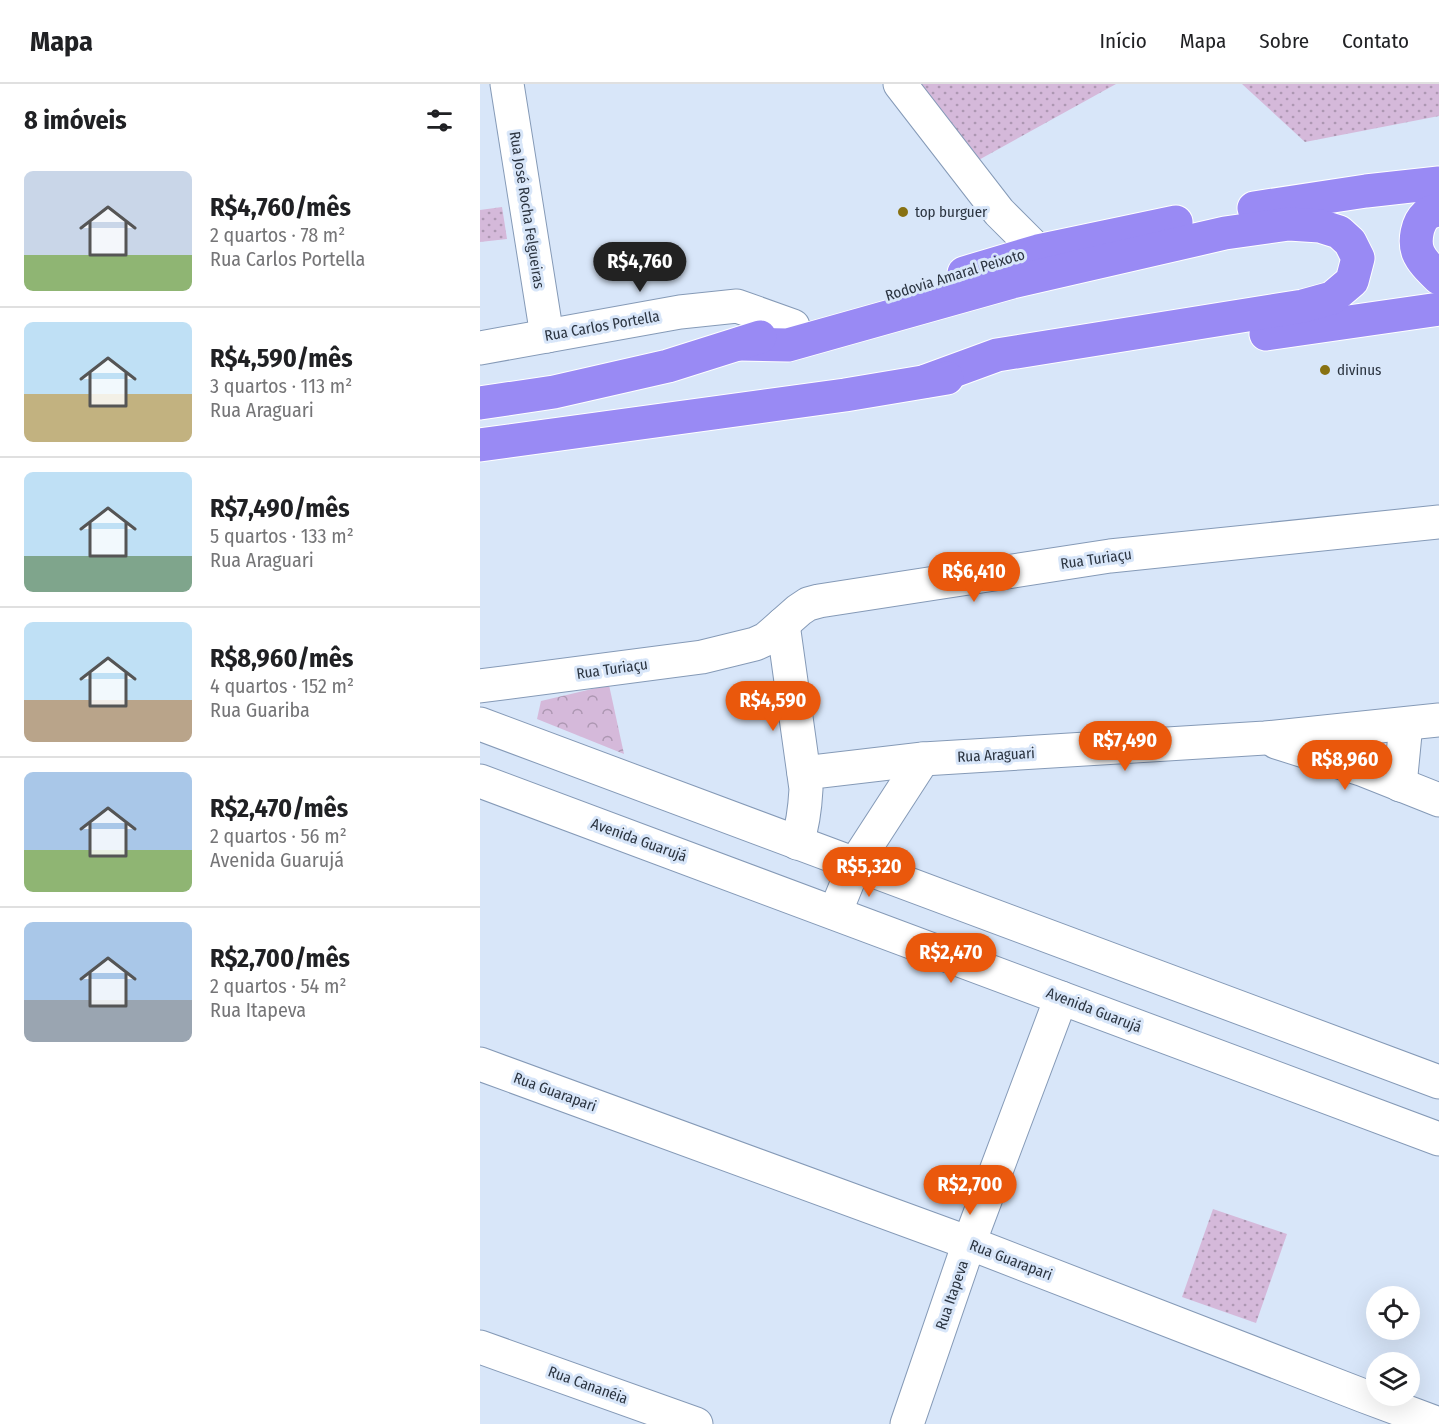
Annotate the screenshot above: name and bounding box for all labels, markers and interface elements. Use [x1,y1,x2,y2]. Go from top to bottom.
text: Mapa [30,25,93,58]
text: Início [1100,28,1147,54]
text: Mapa [1180,28,1226,54]
text: Sobre [1259,28,1309,54]
text: Contato [1342,28,1409,54]
icon: filters [423,104,456,137]
text: 8 imóveis [24,105,127,136]
street label: Rua José Rocha Felgueiras [506,130,548,290]
text: R$4,760/mês [210,192,351,223]
icon: home [72,195,144,267]
place label: top burguer [915,203,988,221]
marker: top burguer [896,205,910,219]
text: 2 quartos · 78 m² [210,223,345,247]
pin: R$4,760 [585,242,695,293]
street label: Rodovia Amaral Peixoto [883,245,1027,305]
text: Rua Carlos Portella [210,247,365,271]
text: R$4,760 [607,249,673,273]
street label: Rua Carlos Portella [543,307,661,345]
text: R$4,590/mês [210,343,353,374]
icon: home [72,346,144,418]
place label: divinus [1337,361,1381,379]
marker: divinus [1318,363,1332,377]
text: 3 quartos · 113 m² [210,374,352,398]
text: Rua Araguari [210,398,314,422]
text: R$7,490/mês [210,493,350,524]
icon: home [72,496,144,568]
text: 5 quartos · 133 m² [210,524,354,548]
street label: Rua Turiaçu [1059,545,1133,573]
text: Rua Araguari [210,548,314,572]
pin: R$6,410 [919,552,1029,603]
text: R$6,410 [942,559,1006,583]
text: R$8,960/mês [210,643,353,674]
icon: home [72,646,144,718]
street label: Rua Turiaçu [575,655,649,683]
text: 4 quartos · 152 m² [210,674,354,698]
pin: R$4,590 [718,681,828,732]
text: R$4,590 [740,688,806,712]
text: Rua Guariba [210,698,310,722]
pin: R$7,490 [1070,721,1180,772]
text: R$7,490 [1093,728,1157,752]
pin: R$8,960 [1290,740,1400,791]
street label: Rua Araguari [957,744,1035,766]
text: R$8,960 [1311,747,1379,771]
text: R$2,470/mês [210,793,348,824]
icon: home [72,796,144,868]
street label: Avenida Guarujá [589,814,689,866]
text: 2 quartos · 56 m² [210,824,347,848]
pin: R$5,320 [814,847,924,898]
text: Avenida Guarujá [210,848,344,872]
text: R$5,320 [836,854,902,878]
pin: R$2,470 [896,933,1006,984]
text: R$2,470 [919,940,983,964]
text: R$2,700/mês [210,943,350,974]
icon: home [72,946,144,1018]
text: 2 quartos · 54 m² [210,974,347,998]
street label: Avenida Guarujá [1044,984,1144,1036]
text: Rua Itapeva [210,998,306,1022]
street label: Rua Guarapari [511,1069,599,1115]
pin: R$2,700 [915,1165,1025,1216]
text: R$2,700 [938,1172,1002,1196]
street label: Rua Guarapari [967,1236,1055,1284]
street label: Rua Itapeva [932,1258,972,1332]
map controls [1366,1286,1420,1406]
button: locate [1366,1286,1420,1340]
button: layers [1366,1352,1420,1406]
street label: Rua Cananéia [546,1362,630,1408]

